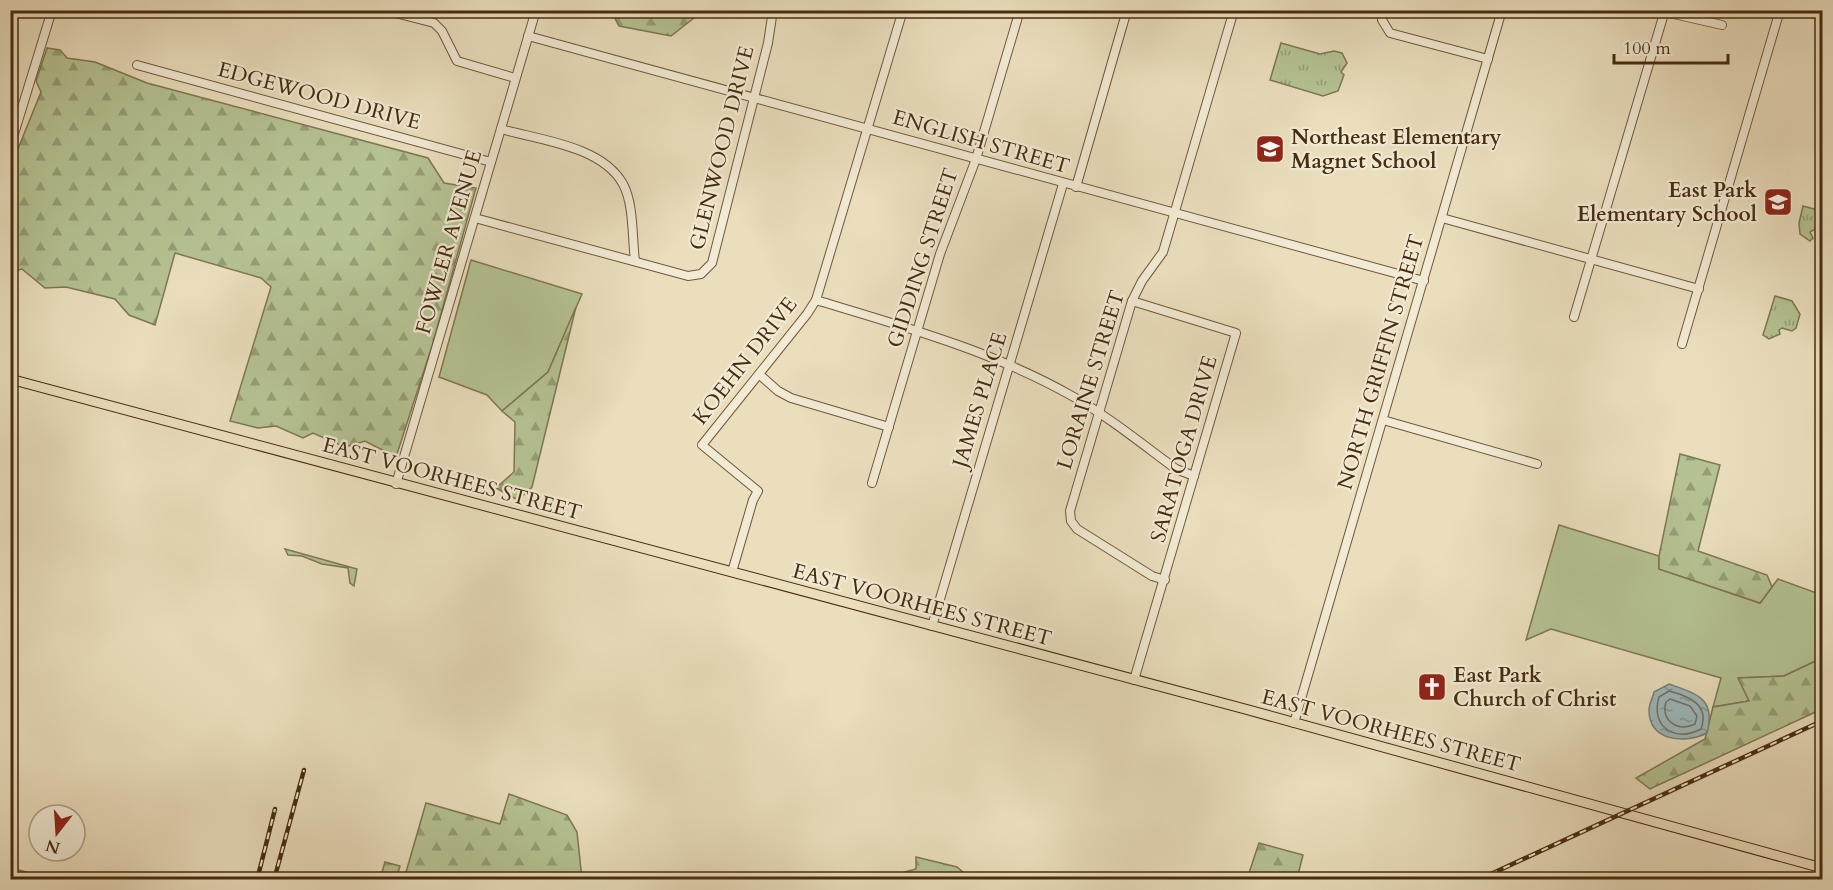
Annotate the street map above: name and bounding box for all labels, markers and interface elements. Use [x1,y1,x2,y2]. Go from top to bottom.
scale bar [1614,27,1728,65]
text: 100 m [1623,36,1671,61]
street label: GLENWOOD DRIVE [683,43,761,253]
street label: EDGEWOOD DRIVE [214,55,424,137]
street label: ENGLISH STREET [889,103,1073,181]
place label: Northeast Elementary Magnet School [1291,123,1501,176]
school or university icon: Northeast Elementary Magnet School [1254,133,1286,165]
street label: FOWLER AVENUE [409,146,489,338]
street label: GIDDING STREET [880,165,966,351]
place label: East Park Elementary School [1577,176,1757,229]
school or university icon: East Park Elementary School [1762,186,1794,218]
street label: NORTH GRIFFIN STREET [1331,231,1431,493]
street label: LORAINE STREET [1050,287,1132,473]
street label: KOEHN DRIVE [686,291,804,431]
street label: JAMES PLACE [945,329,1014,474]
street label: SARATOGA DRIVE [1143,352,1225,546]
street label: EAST VOORHEES STREET [319,430,585,528]
street label: EAST VOORHEES STREET [789,556,1055,654]
place label: East Park Church of Christ [1453,661,1617,714]
church icon: East Park Church of Christ [1416,671,1448,703]
street label: EAST VOORHEES STREET [1258,682,1524,780]
north arrow [27,803,87,863]
text: N [43,834,63,859]

